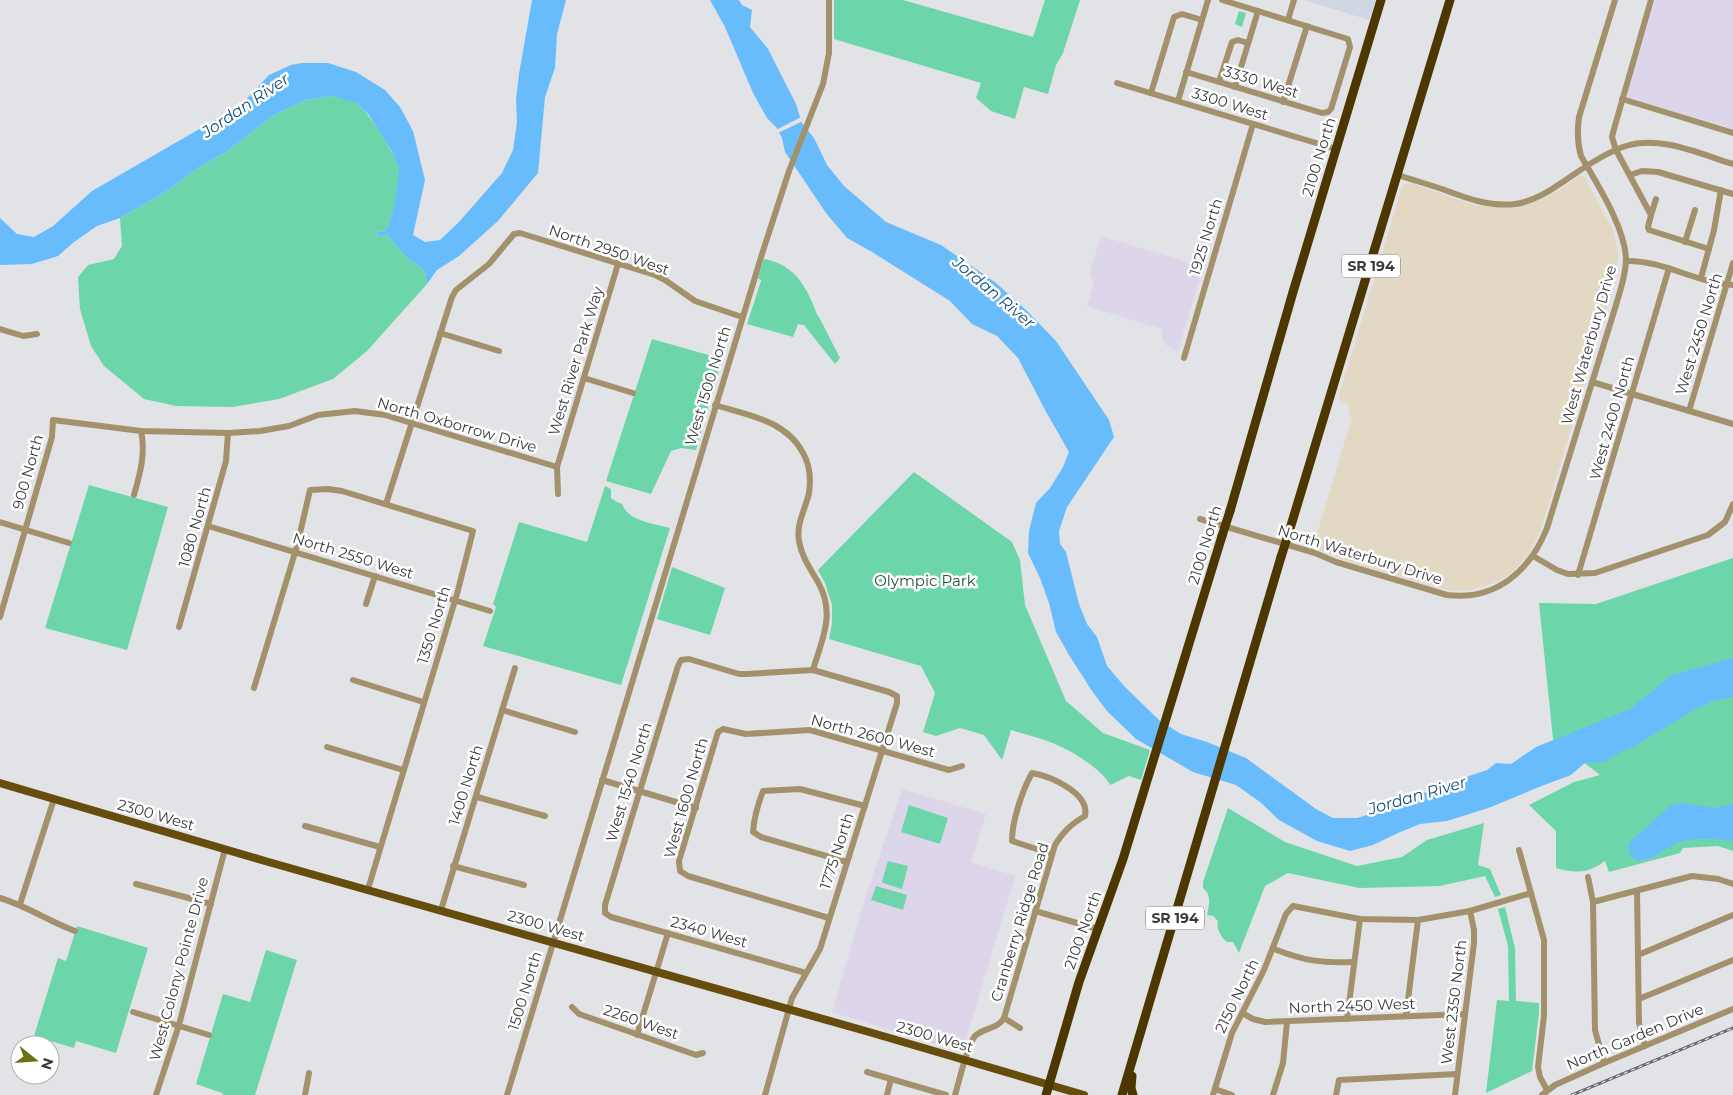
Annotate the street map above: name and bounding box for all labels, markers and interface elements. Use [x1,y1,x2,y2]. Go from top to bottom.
street label: 3330 West [1221,61,1301,102]
water label: Jordan River [197,69,293,142]
street label: 3300 West [1190,83,1271,124]
street label: 2100 North [1297,115,1340,199]
street label: 1925 North [1185,196,1226,278]
street label: North 2950 West [546,220,672,279]
water label: Jordan River [948,252,1039,333]
road number: SR 194 [1342,255,1400,278]
street label: West Waterbury Drive [1557,263,1620,427]
street label: West 2450 North [1671,270,1726,397]
street label: West River Park Way [544,283,607,438]
street label: West 1500 North [680,324,735,448]
street label: West 2400 North [1585,354,1638,482]
street label: North Oxborrow Drive [375,393,539,456]
street label: 900 North [8,432,47,511]
street label: 1080 North [174,484,215,569]
street label: 2100 North [1183,503,1226,587]
street label: North Waterbury Drive [1276,520,1445,589]
street label: North 2550 West [290,528,416,583]
park label: Olympic Park [874,571,976,590]
street label: 1350 North [413,584,454,666]
street label: North 2600 West [809,710,937,761]
street label: West 1540 North [601,720,656,844]
street label: West 1600 North [659,735,712,860]
street label: 1400 North [444,742,487,827]
water label: Jordan River [1365,772,1469,819]
street label: 2300 West [116,794,197,835]
street label: 1775 North [815,810,858,891]
street label: Cranberry Ridge Road [986,840,1053,1004]
street label: West Colony Pointe Drive [145,875,212,1063]
street label: 2100 North [1060,888,1105,972]
street label: 2300 West [506,905,587,946]
road number: SR 194 [1146,906,1204,930]
street label: 2340 West [669,911,750,952]
street label: West 2350 North [1436,938,1471,1065]
street label: 1500 North [503,949,546,1033]
street label: 2150 North [1210,956,1263,1036]
street label: North 2450 West [1288,994,1416,1017]
street label: North Garden Drive [1564,999,1706,1074]
street label: 2260 West [601,1000,681,1043]
street label: 2300 West [895,1016,976,1057]
north arrow [10,1035,60,1085]
text: N [37,1056,58,1072]

